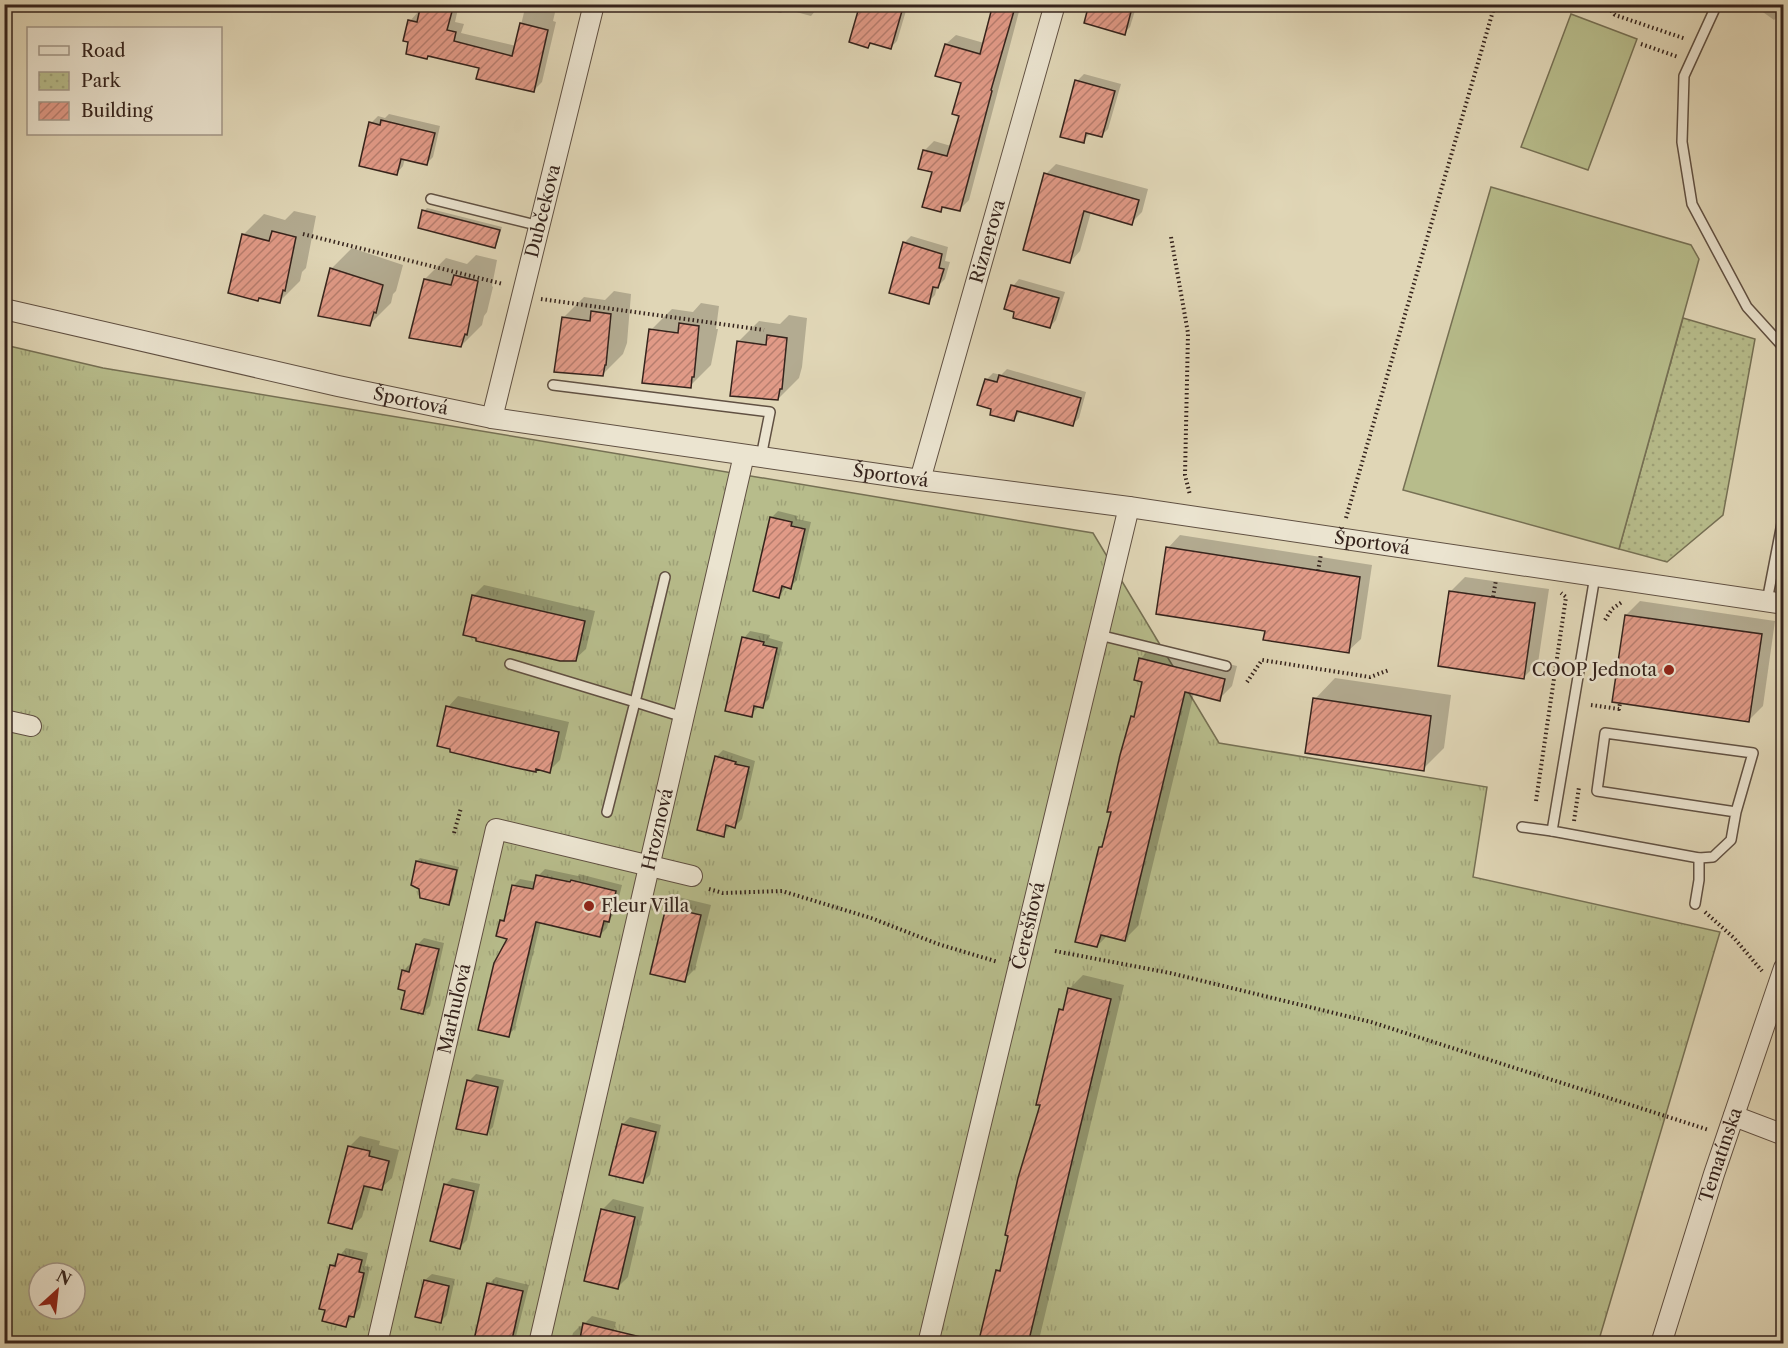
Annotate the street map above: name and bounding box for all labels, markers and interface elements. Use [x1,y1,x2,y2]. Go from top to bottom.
legend [27,27,222,135]
text: Road [81,40,126,62]
text: Park [81,70,122,92]
text: Building [81,100,153,122]
street label: Dubčekova [521,162,565,260]
street label: Riznerova [965,197,1010,286]
street label: Športová [371,381,451,420]
street label: Športová [852,457,930,492]
street label: Športová [1333,525,1412,560]
place label: COOP Jednota [1532,659,1657,681]
marker: COOP Jednota [1662,663,1676,677]
street label: Hroznová [638,786,678,873]
street label: Čerešňová [1005,879,1050,972]
place label: Fleur Villa [601,895,690,917]
marker: Fleur Villa [582,899,596,913]
street label: Marhuľová [433,961,476,1056]
street label: Tematínska [1695,1104,1747,1205]
north arrow [27,1261,87,1321]
text: N [53,1266,75,1290]

